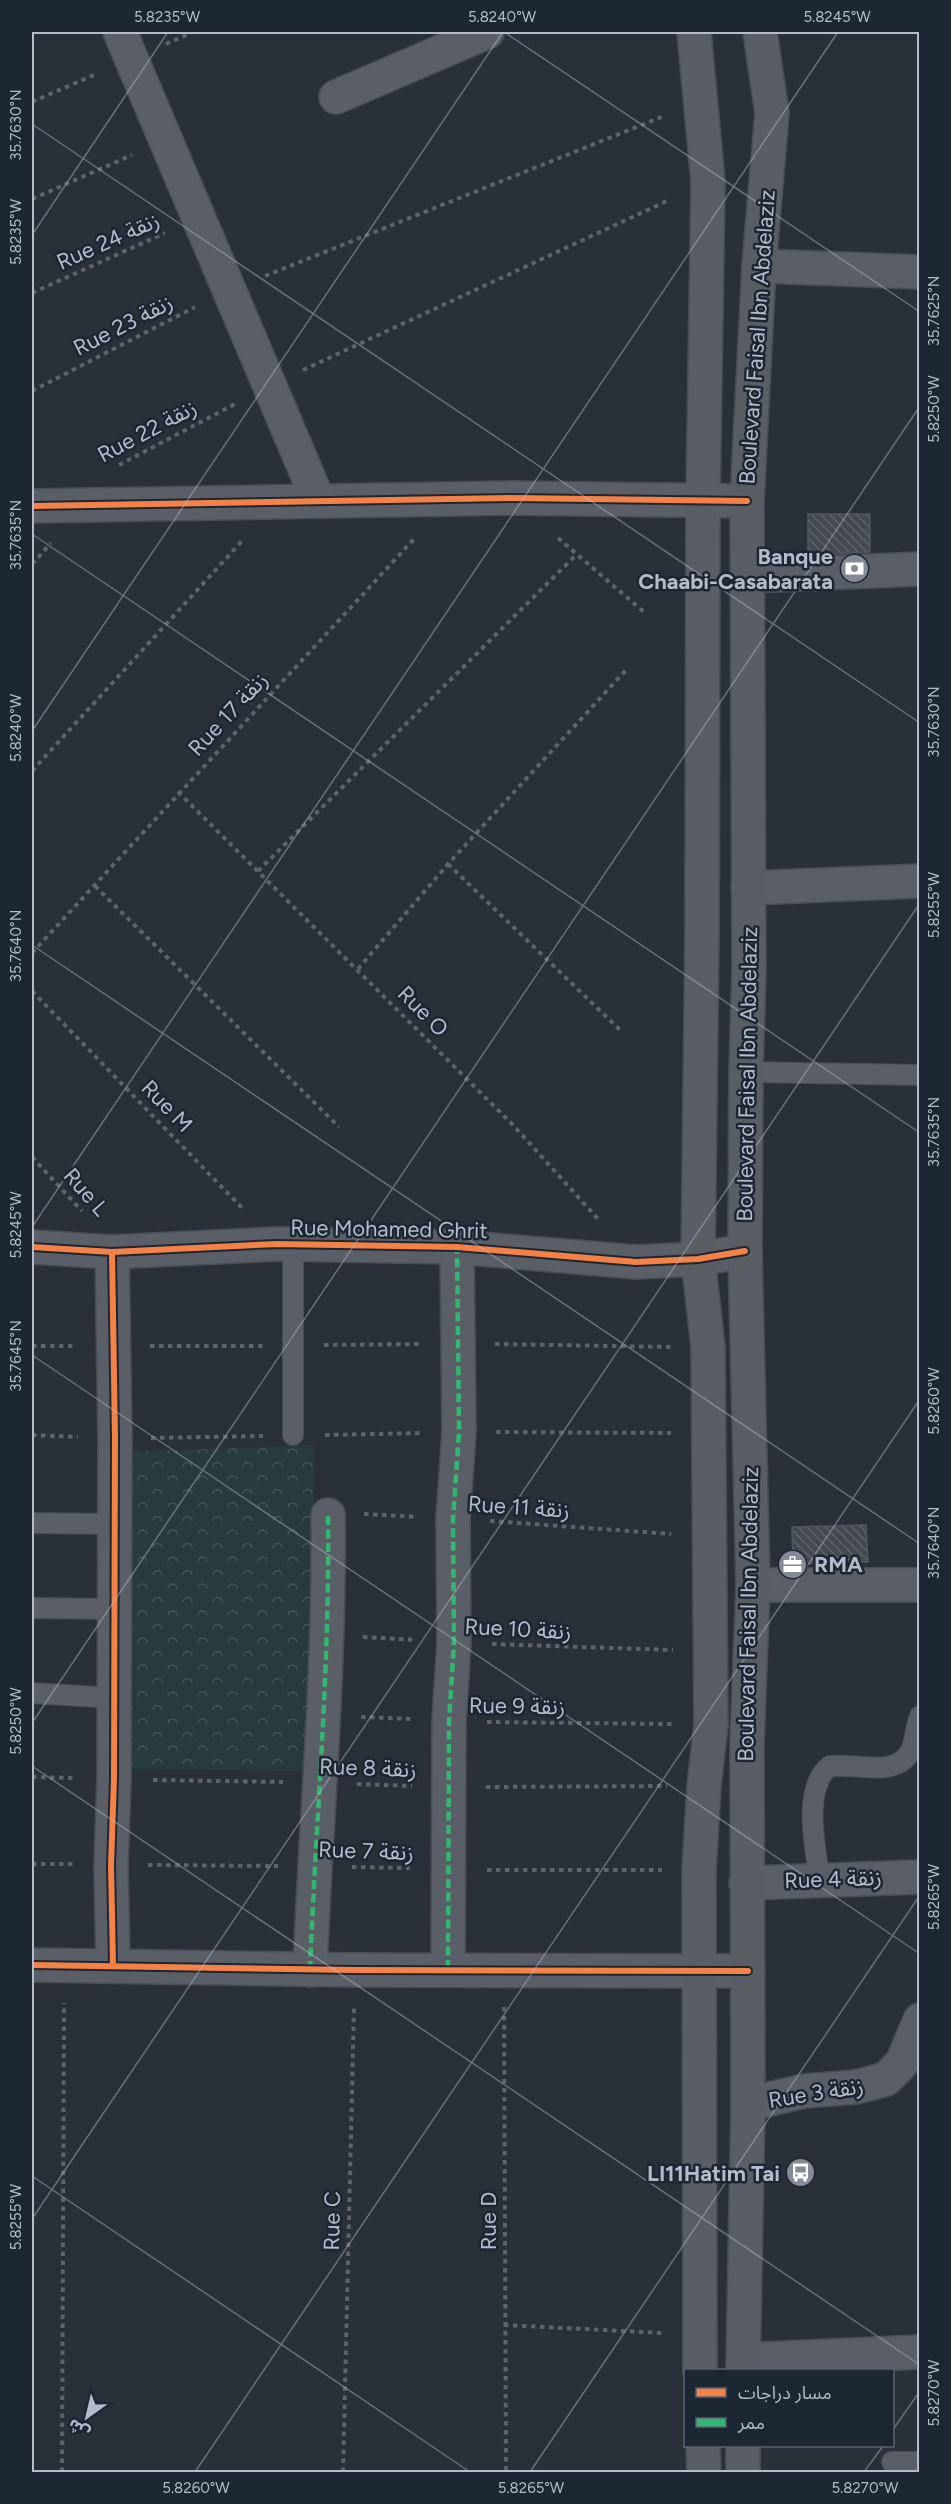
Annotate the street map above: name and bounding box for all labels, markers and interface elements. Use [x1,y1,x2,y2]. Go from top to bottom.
text: 5.8235°W [134,8,201,26]
text: 5.8240°W [468,8,537,26]
text: 5.8245°W [803,8,871,26]
text: 35.7630°N [7,89,25,161]
street label: Boulevard Faisal Ibn Abdelaziz [733,189,781,485]
text: 5.8235°W [7,198,25,265]
street label: Rue 24 زنقة [52,206,164,276]
text: 35.7625°N [925,276,943,346]
street label: Rue 23 زنقة [69,288,177,362]
text: 5.8250°W [925,375,943,443]
street label: Rue 22 زنقة [93,394,201,468]
text: 35.7635°N [7,500,25,570]
place label: Banque Chaabi-Casabarata [638,543,833,595]
bank icon: Banque Chaabi-Casabarata [838,553,870,585]
street label: Rue 17 زنقة [182,666,274,762]
text: 35.7630°N [925,686,943,758]
text: 5.8240°W [7,693,25,762]
text: 5.8255°W [925,871,943,938]
text: 35.7640°N [7,910,25,982]
street label: Boulevard Faisal Ibn Abdelaziz [731,926,763,1222]
street label: Rue O [392,980,454,1042]
street label: Rue M [136,1074,198,1138]
text: 35.7635°N [925,1097,943,1167]
street label: Rue L [58,1162,115,1222]
text: 5.8245°W [7,1191,25,1259]
street label: Rue Mohamed Ghrit [290,1214,488,1244]
text: 35.7645°N [7,1320,25,1392]
text: 5.8260°W [925,1367,943,1435]
street label: Boulevard Faisal Ibn Abdelaziz [732,1466,764,1762]
street label: Rue 11 زنقة [467,1490,571,1524]
text: 35.7640°N [925,1507,943,1579]
office icon: RMA [777,1548,809,1580]
place label: RMA [814,1551,863,1578]
street label: Rue 10 زنقة [464,1613,572,1645]
text: 5.8250°W [7,1687,25,1755]
street label: Rue 9 زنقة [469,1692,565,1720]
street label: Rue 8 زنقة [319,1753,417,1783]
street label: Rue 7 زنقة [318,1836,414,1866]
text: 5.8265°W [925,1863,943,1930]
street label: Rue 4 زنقة [784,1864,882,1894]
street label: Rue 3 زنقة [767,2072,865,2114]
bus stop icon: LI11Hatim Tai [785,2157,817,2189]
place label: LI11Hatim Tai [647,2160,780,2187]
text: 5.8255°W [7,2183,25,2250]
street label: Rue C [318,2191,346,2251]
street label: Rue D [475,2192,502,2250]
text: 5.8270°W [925,2359,943,2426]
legend [684,2369,894,2447]
text: مسار دراجات [738,2382,832,2404]
north arrow [57,2387,117,2447]
text: ممر [737,2412,765,2434]
text: ش [64,2415,93,2443]
text: 5.8260°W [162,2479,230,2497]
text: 5.8265°W [498,2479,565,2497]
text: 5.8270°W [832,2479,899,2497]

